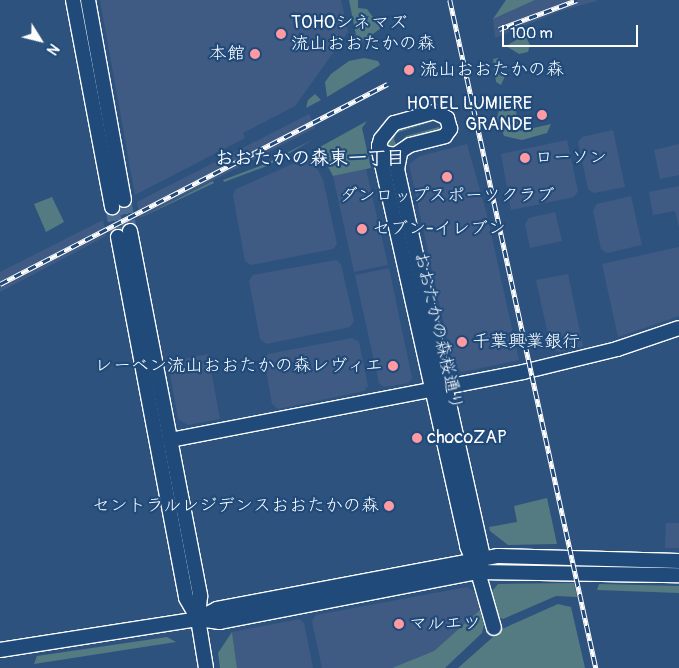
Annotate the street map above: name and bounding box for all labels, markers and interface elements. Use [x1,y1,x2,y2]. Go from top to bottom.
place label: TOHOシネマズ 流山おおたかの森 [291,13,435,56]
north arrow [15,15,65,65]
scale bar [504,15,640,47]
text: 100 m [510,24,553,43]
marker: TOHOシネマズ 流山おおたかの森 [275,28,287,40]
text: N [43,40,62,58]
place label: 本館 [209,43,245,65]
marker: 本館 [249,48,261,60]
place label: 流山おおたかの森 [420,59,564,81]
marker: 流山おおたかの森 [402,63,416,77]
place label: HOTEL LUMIERE GRANDE [407,94,532,136]
marker: HOTEL LUMIERE GRANDE [536,109,548,121]
place label: ローソン [535,147,607,169]
district label: おおたかの森東一丁目 [215,148,405,170]
marker: ローソン [519,152,531,164]
marker: ダンロップスポーツクラブ [441,171,453,183]
place label: ダンロップスポーツクラブ [339,185,555,207]
place label: セブン-イレブン [372,218,506,240]
marker: セブン-イレブン [356,223,368,235]
street label: おおたかの森桜通り [409,250,467,412]
place label: 千葉興業銀行 [472,331,580,353]
marker: 千葉興業銀行 [456,336,468,348]
place label: レーベン流山おおたかの森レヴィエ [94,355,383,377]
marker: レーベン流山おおたかの森レヴィエ [387,360,399,372]
place label: chocoZAP [427,427,507,449]
marker: chocoZAP [411,432,423,444]
place label: セントラルレジデンスおおたかの森 [91,495,379,517]
marker: セントラルレジデンスおおたかの森 [383,500,395,512]
place label: マルエツ [409,613,481,635]
marker: マルエツ [393,618,405,630]

